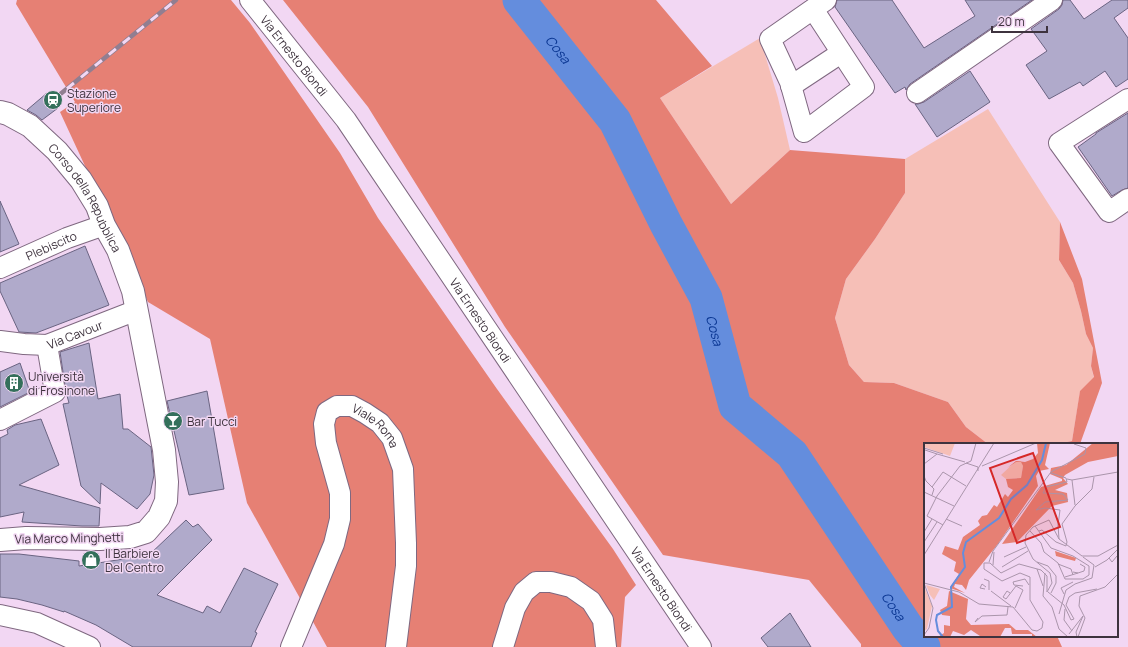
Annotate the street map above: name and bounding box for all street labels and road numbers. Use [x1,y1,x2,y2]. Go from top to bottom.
street label: Via Ernesto Biondi [257,12,332,99]
street label: Corso della Repubblica [45,139,126,255]
street label: Plebiscito [23,227,79,264]
street label: Via Ernesto Biondi [446,274,516,366]
street label: Via Cavour [44,315,106,353]
street label: Viale Roma [349,399,403,450]
street label: Via Marco Minghetti [14,529,124,547]
street label: Via Ernesto Biondi [627,543,697,635]

